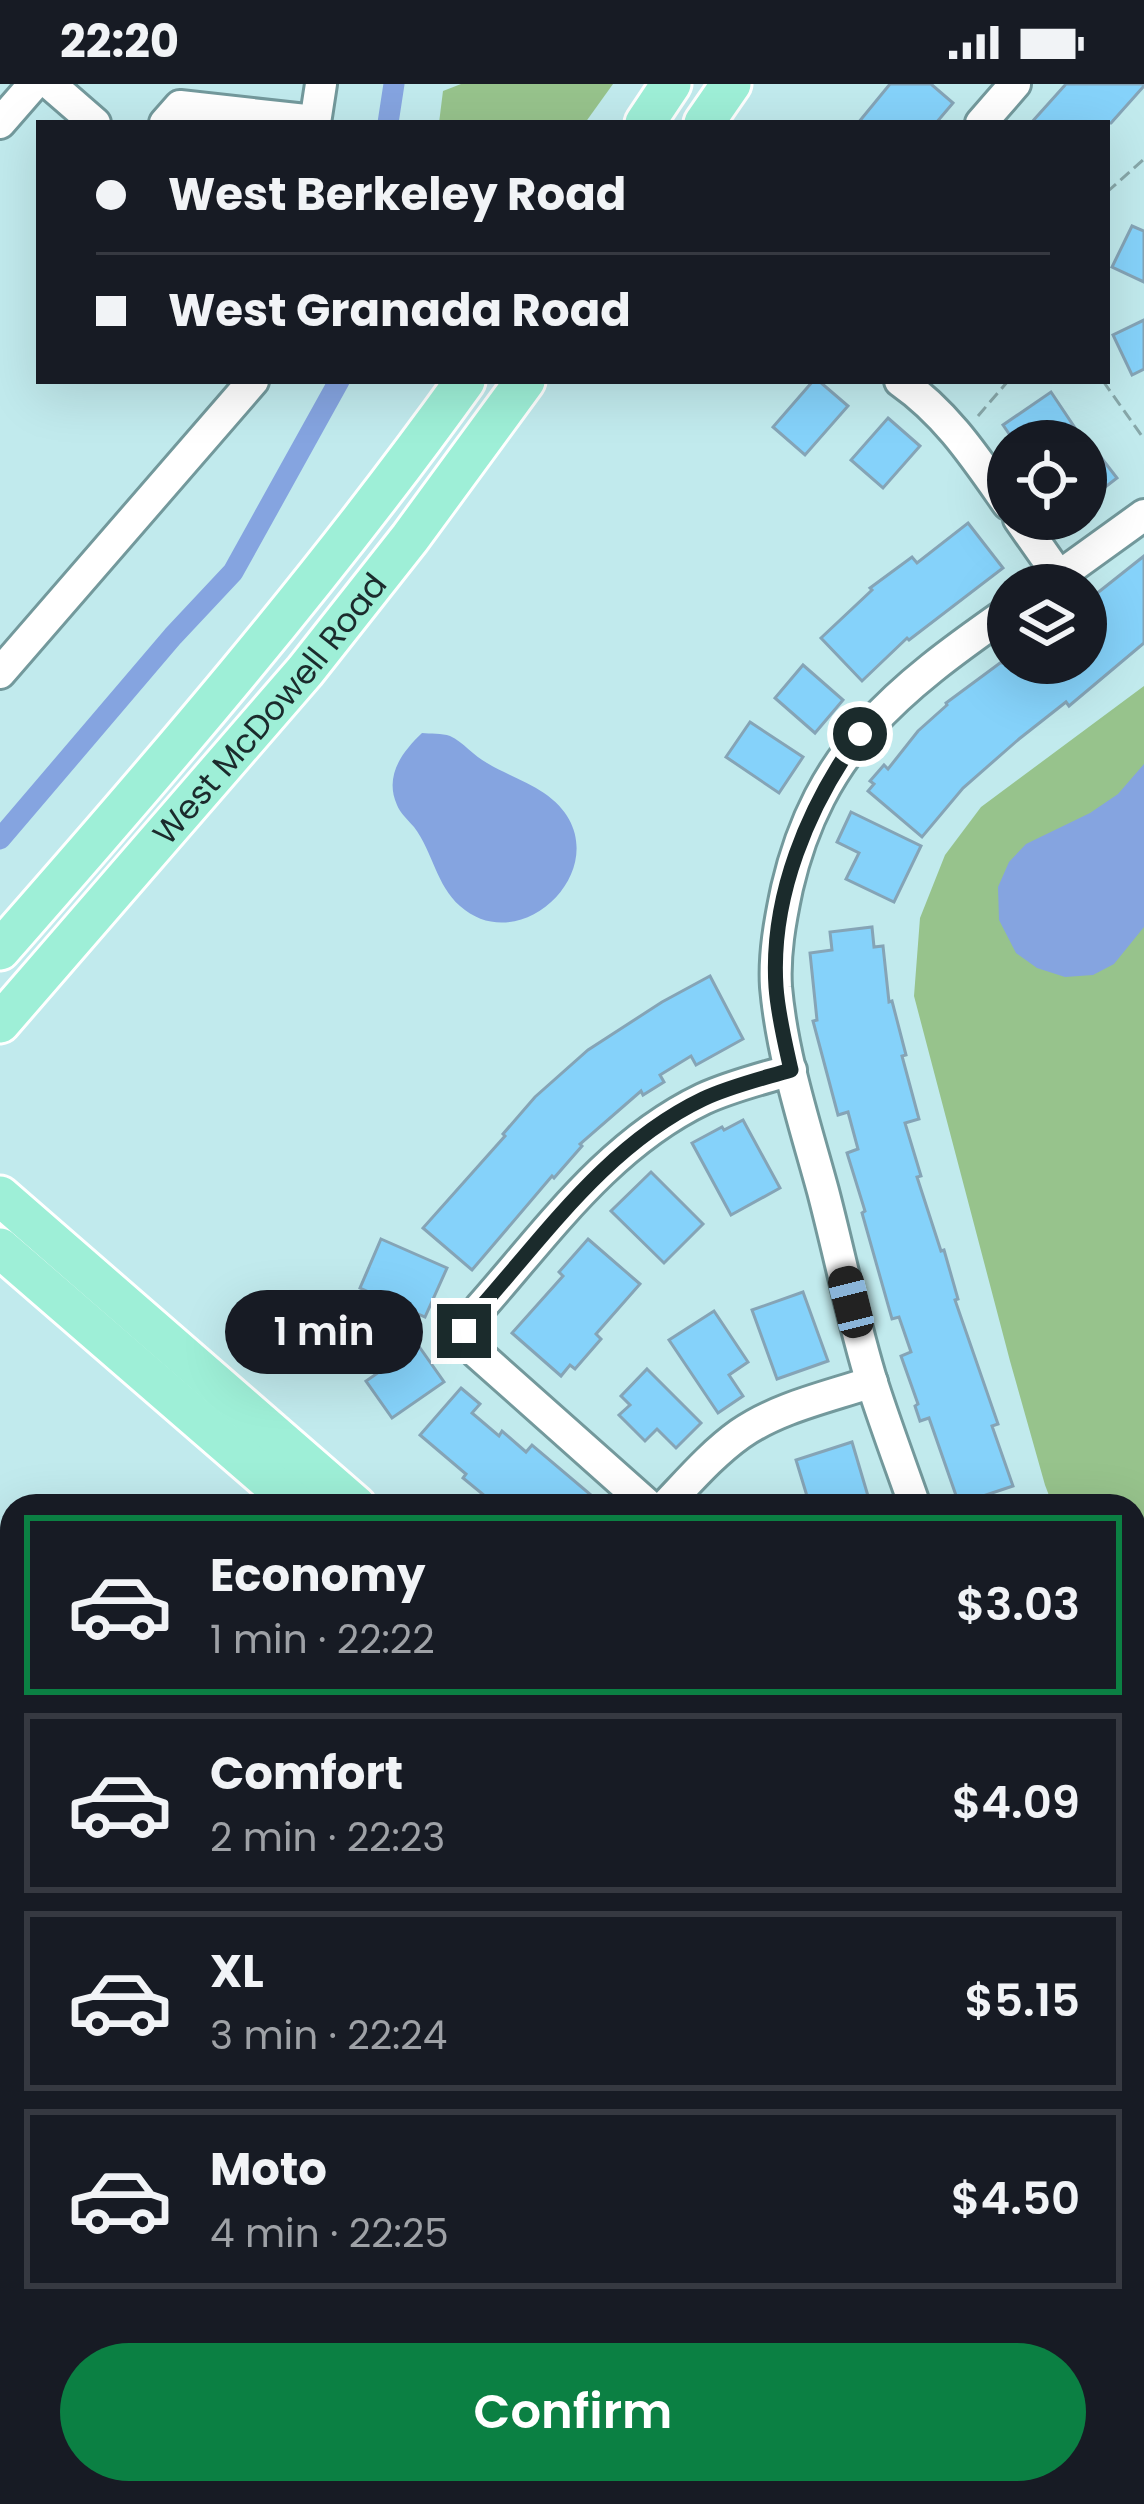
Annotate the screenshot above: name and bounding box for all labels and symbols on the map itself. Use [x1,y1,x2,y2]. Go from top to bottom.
street label: West McDowell Road [142,563,398,855]
route start [833,707,887,761]
car [825,1263,877,1341]
callout: 1 min [224,1289,422,1373]
route end [437,1304,491,1358]

